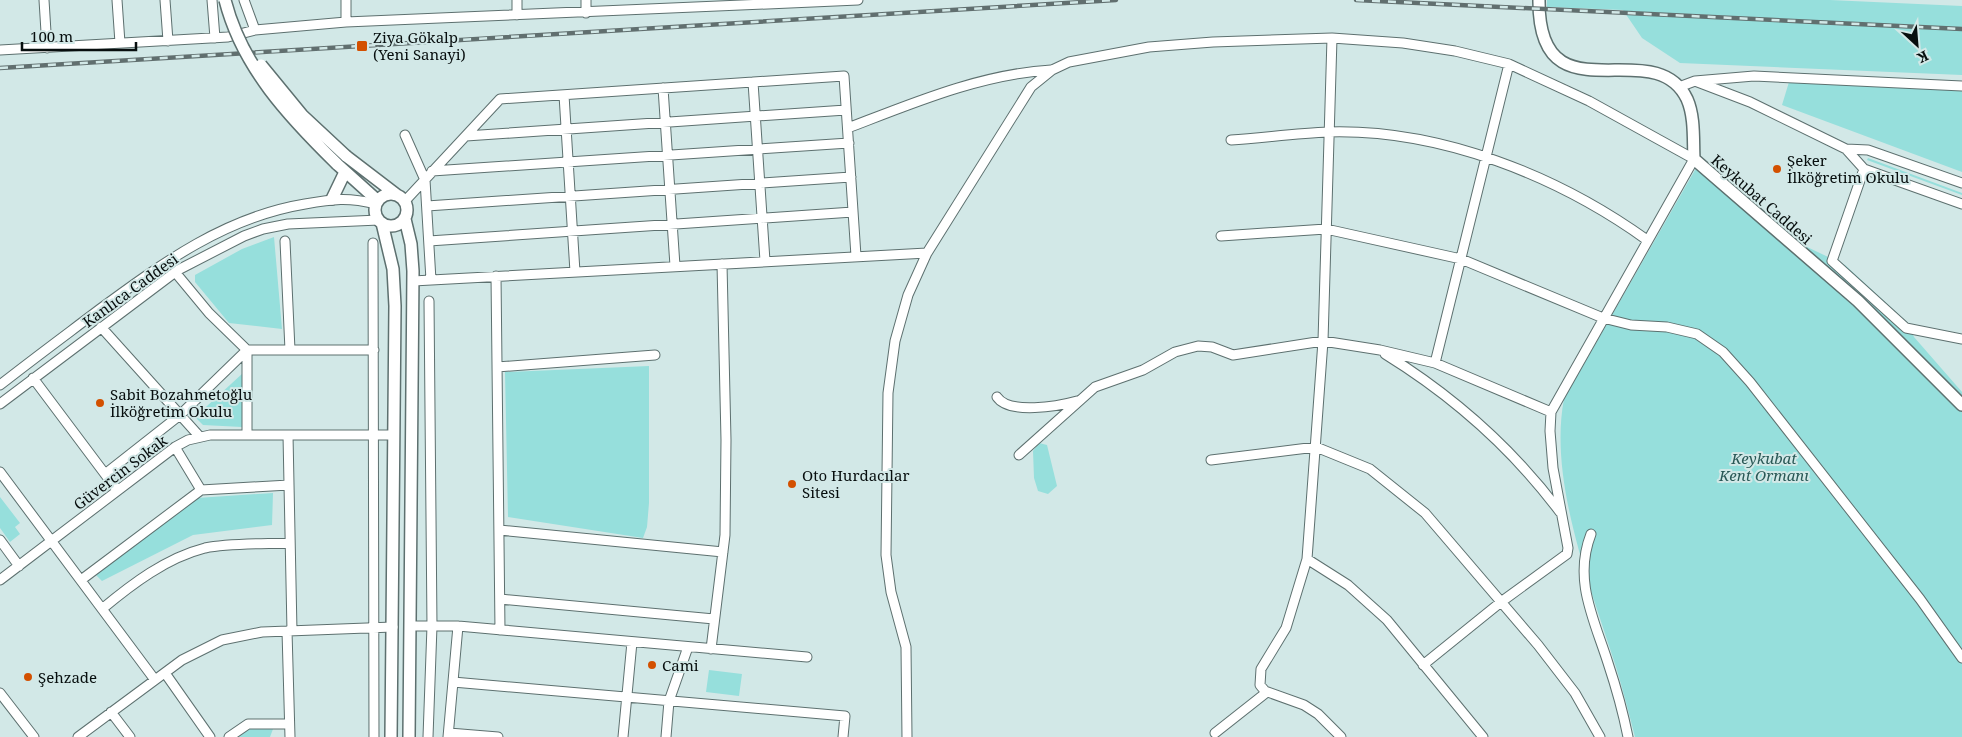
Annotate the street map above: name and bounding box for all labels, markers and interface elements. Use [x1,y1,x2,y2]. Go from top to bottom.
scale bar [22,20,136,52]
north arrow [1892,20,1942,70]
text: 100 m [30,26,73,46]
place label: Ziya Gökalp (Yeni Sanayi) [373,27,466,64]
marker: Ziya Gökalp (Yeni Sanayi) [355,39,369,53]
text: K [1913,46,1932,68]
street label: Keykubat Caddesi [1707,150,1817,248]
place label: Şeker İlköğretim Okulu [1787,150,1910,187]
marker: Şeker İlköğretim Okulu [1771,163,1783,175]
street label: Kanlıca Caddesi [78,248,182,331]
place label: Sabit Bozahmetoğlu İlköğretim Okulu [110,384,253,421]
marker: Sabit Bozahmetoğlu İlköğretim Okulu [94,397,106,409]
street label: Güvercin Sokak [69,430,171,514]
park label: Keykubat Kent Ormanı [1718,448,1809,485]
place label: Oto Hurdacılar Sitesi [802,465,909,502]
marker: Oto Hurdacılar Sitesi [786,478,798,490]
place label: Cami [662,655,699,675]
marker: Cami [646,659,658,671]
place label: Şehzade [38,667,97,687]
marker: Şehzade [22,671,34,683]

